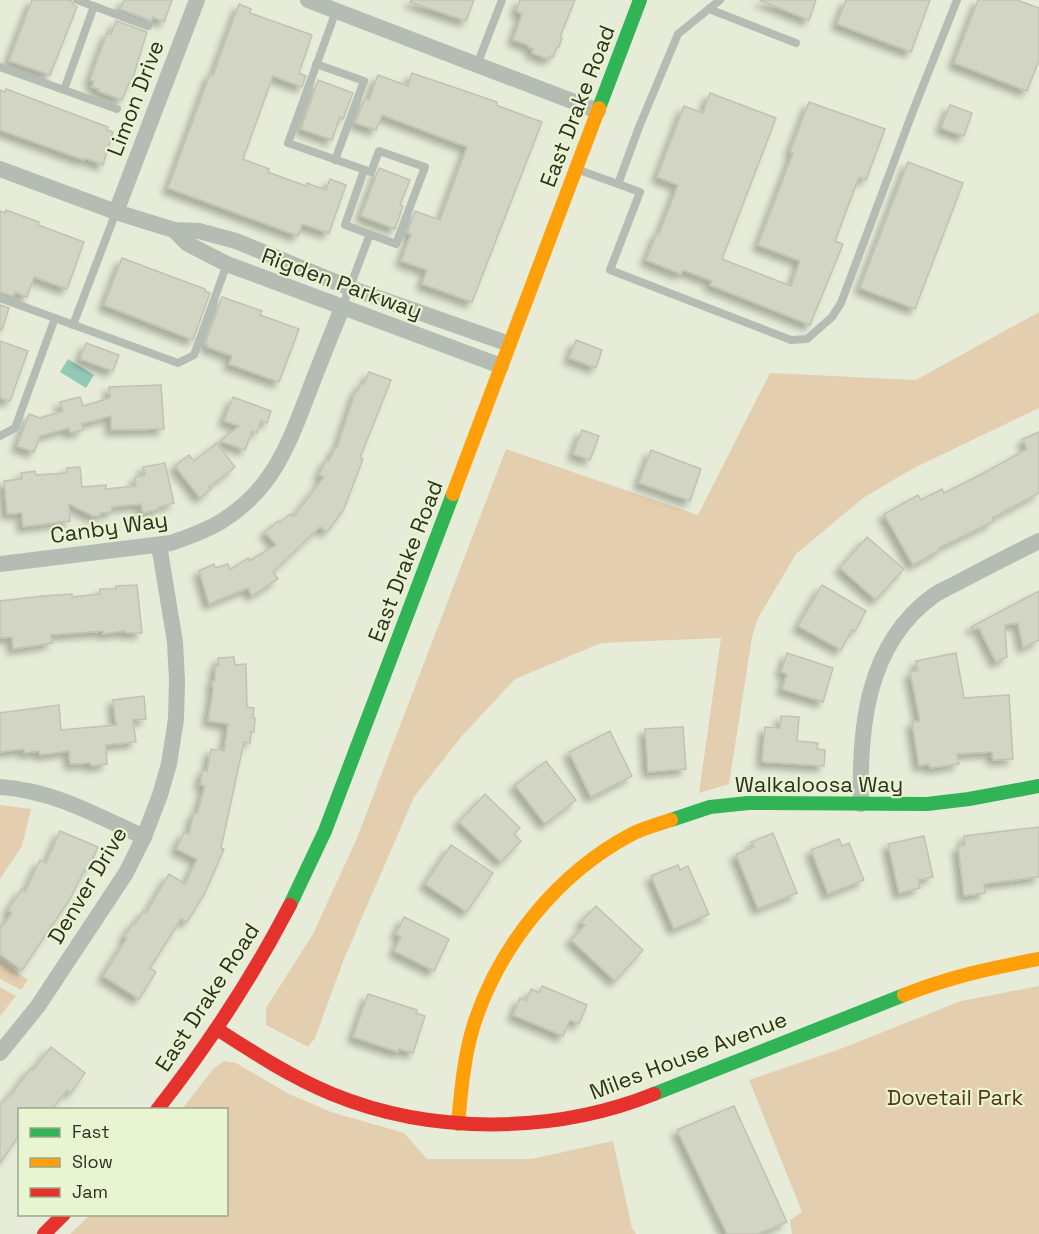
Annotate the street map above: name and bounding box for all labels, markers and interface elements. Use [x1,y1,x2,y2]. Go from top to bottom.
street label: East Drake Road [533,21,621,191]
street label: Limon Drive [100,36,170,160]
street label: Rigden Parkway [258,241,426,325]
street label: East Drake Road [361,476,449,646]
street label: Canby Way [49,505,169,549]
street label: Walkaloosa Way [735,770,903,798]
street label: Denver Drive [41,821,133,949]
street label: East Drake Road [149,918,265,1076]
street label: Miles House Avenue [585,1004,791,1106]
park label: Dovetail Park [887,1083,1023,1111]
legend [18,1108,228,1216]
text: Fast [72,1120,109,1143]
text: Slow [72,1150,113,1173]
text: Jam [72,1180,108,1203]

